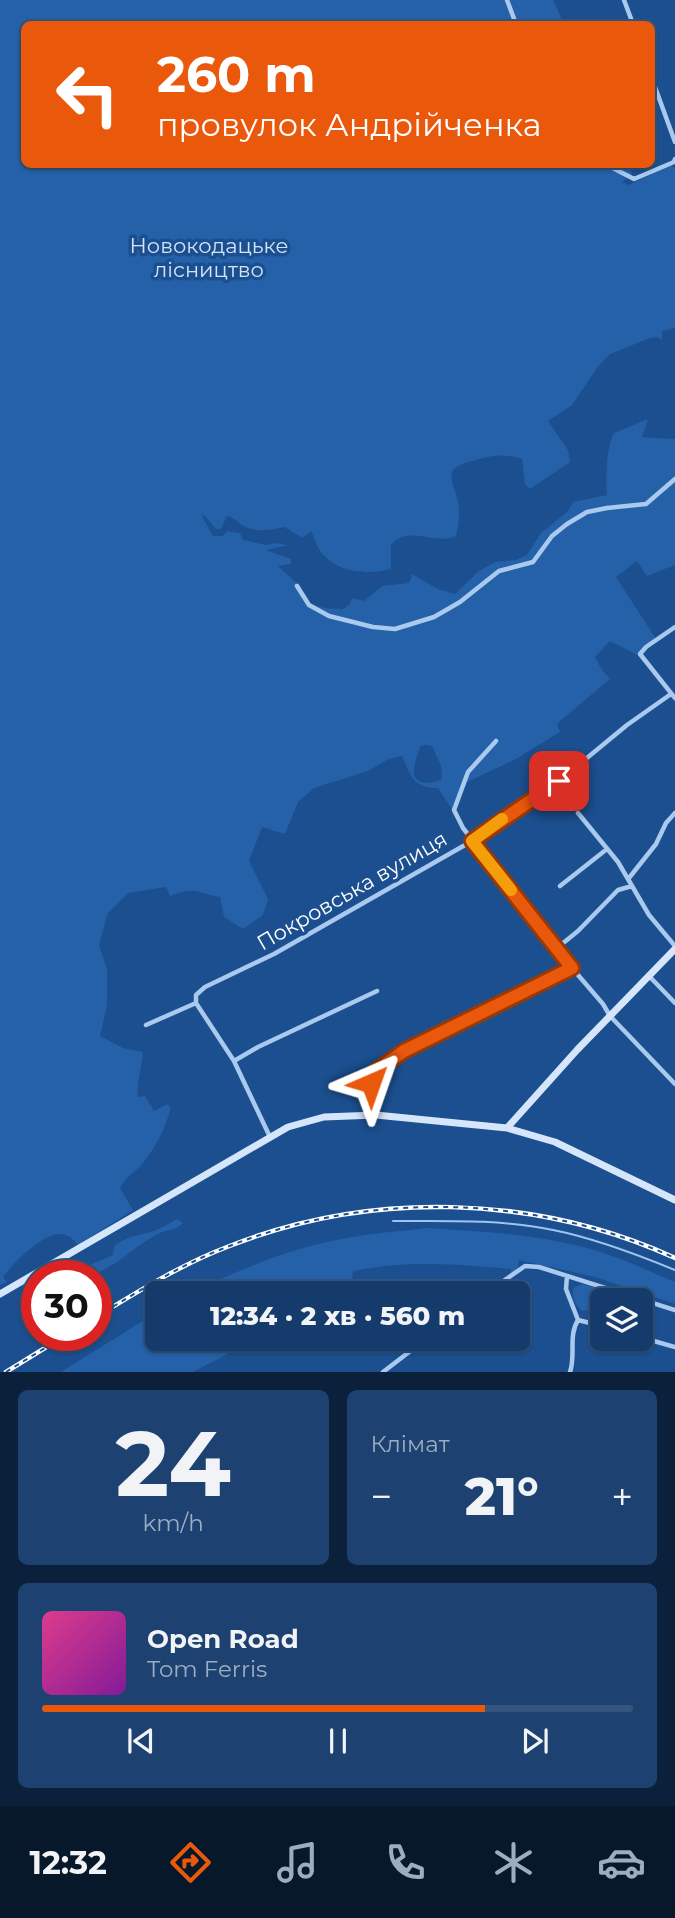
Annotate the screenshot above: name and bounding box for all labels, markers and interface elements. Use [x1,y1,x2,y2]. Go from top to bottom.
text: 260 m [157,45,316,104]
icon: left [42,49,133,140]
text: провулок Андрійченка [157,105,541,144]
park label: Новокодацьке лісництво [130,233,288,282]
pin [529,751,589,811]
icon: arrive [540,762,578,800]
street label: Покровська вулиця [252,826,451,955]
position arrow [334,1046,408,1120]
speed limit sign: 30 [21,1260,112,1351]
map controls [590,1288,653,1351]
button: layers [590,1288,653,1351]
text: 12:34 · 2 хв · 560 m [210,1300,465,1332]
text: 24 [116,1408,231,1519]
text: Клімат [371,1430,450,1458]
text: 21° [465,1465,539,1528]
text: − [371,1473,392,1520]
text: + [611,1473,633,1520]
text: km/h [143,1509,204,1537]
text: Open Road [147,1623,299,1655]
text: Tom Ferris [147,1655,267,1683]
icon: previous [122,1722,160,1760]
icon: pause [319,1722,357,1760]
icon: next [516,1722,554,1760]
icon: directions [166,1838,215,1887]
icon: music [273,1838,322,1887]
icon: phone [381,1838,430,1887]
icon: climate [489,1838,538,1887]
icon: car [597,1838,646,1887]
text: 12:32 [29,1843,107,1882]

